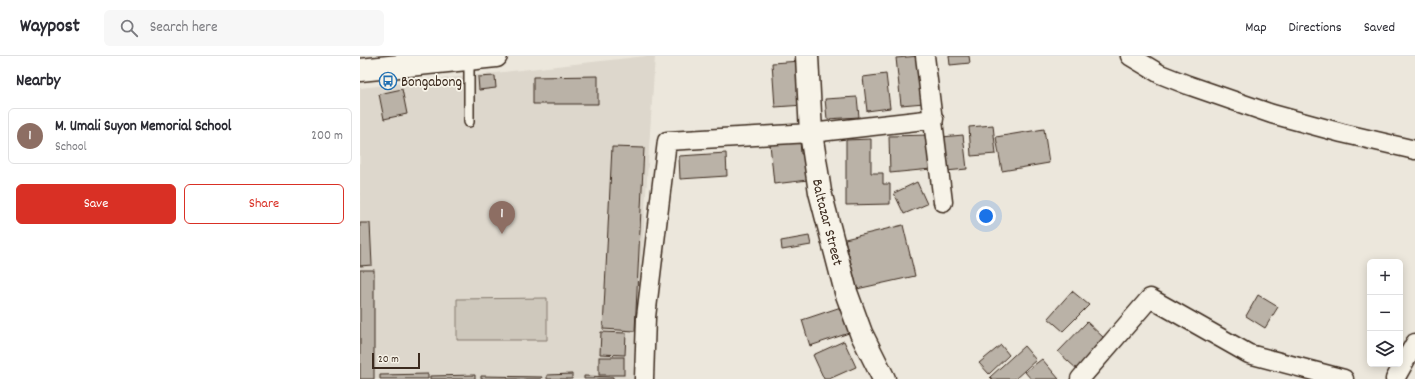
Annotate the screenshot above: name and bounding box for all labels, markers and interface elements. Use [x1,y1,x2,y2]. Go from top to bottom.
search box [104,10,384,46]
text: Waypost [20,14,80,41]
icon: search [118,17,140,39]
text: Search here [150,17,218,39]
text: Map [1245,18,1267,38]
text: Directions [1289,18,1342,38]
text: Saved [1364,18,1395,38]
text: Nearby [16,70,60,94]
bus stop icon: Bongabong [378,71,398,91]
place label: Bongabong [401,72,462,94]
text: M. Umali Suyon Memorial School [55,116,231,138]
text: 1 [29,127,31,146]
text: 200 m [311,127,343,146]
text: School [55,138,87,157]
street label: Baltazar Street [805,178,848,269]
button: Save [16,184,176,224]
button: Share [184,184,344,224]
pin: 1 [489,201,515,234]
your location [976,206,996,226]
map controls [1367,259,1403,367]
button: + [1367,259,1403,295]
button: − [1367,295,1403,331]
button: layers [1367,331,1403,367]
scale bar [372,351,420,370]
text: 20 m [378,352,399,368]

